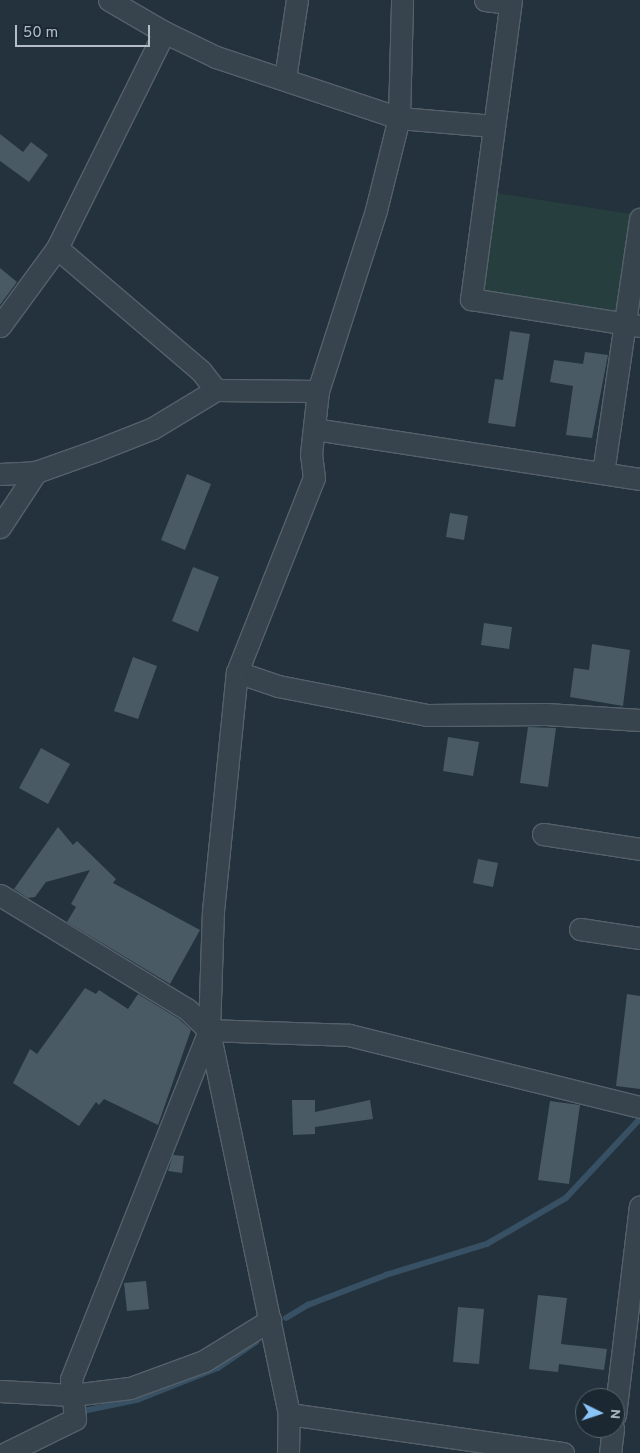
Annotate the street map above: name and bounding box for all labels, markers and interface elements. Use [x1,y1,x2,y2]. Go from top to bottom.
scale bar [18,15,152,47]
text: 50 m [23,24,58,43]
north arrow [575,1388,625,1438]
text: N [606,1408,623,1420]

